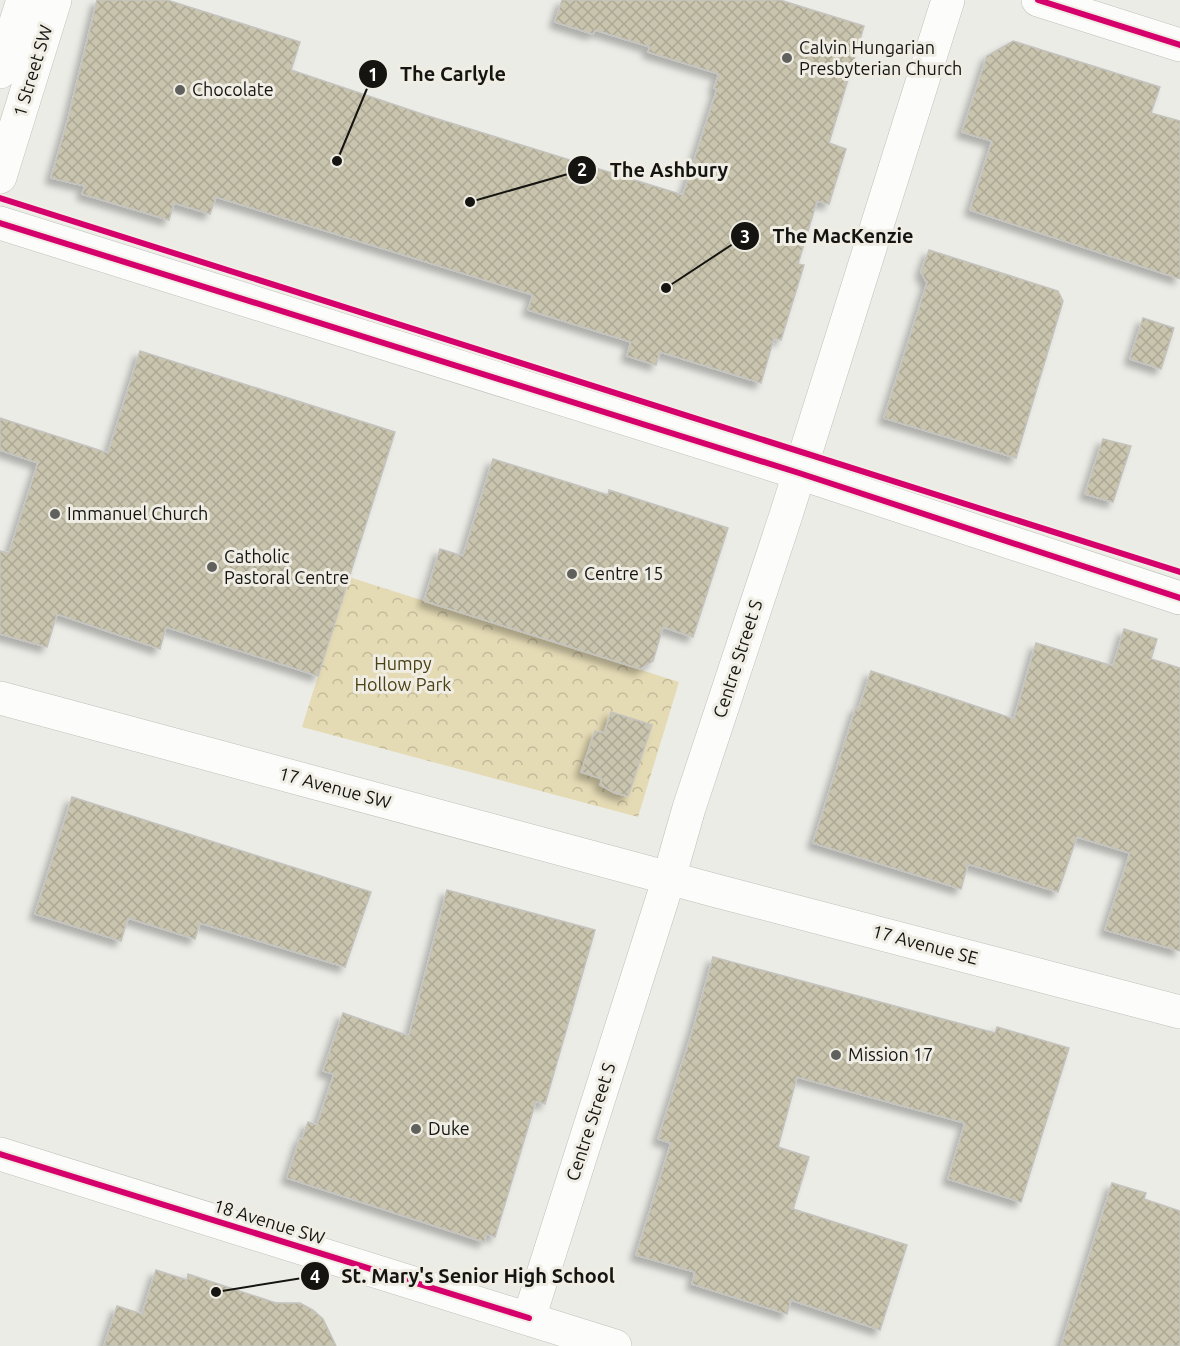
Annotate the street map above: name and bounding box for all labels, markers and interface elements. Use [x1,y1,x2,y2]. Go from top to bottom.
street label: 1 Street SW [9,22,56,119]
place label: Calvin Hungarian Presbyterian Church [799,37,962,78]
marker: Calvin Hungarian Presbyterian Church [780,51,794,65]
callout: The Carlyle [358,55,518,93]
text: The Carlyle [400,62,506,85]
text: 1 [368,64,378,84]
place label: Chocolate [192,79,274,99]
marker: Chocolate [173,83,187,97]
callout: The Ashbury [567,151,740,189]
text: The Ashbury [610,158,729,181]
text: 2 [577,159,587,179]
callout: The MacKenzie [730,217,926,255]
text: The MacKenzie [772,224,914,247]
text: 3 [740,226,750,246]
place label: Immanuel Church [67,503,208,523]
marker: Immanuel Church [48,507,62,521]
place label: Catholic Pastoral Centre [224,546,349,587]
marker: Catholic Pastoral Centre [205,560,219,574]
place label: Centre 15 [584,563,663,583]
marker: Centre 15 [565,567,579,581]
street label: Centre Street S [709,597,766,720]
park label: Humpy Hollow Park [355,653,451,694]
street label: 17 Avenue SW [277,762,394,812]
street label: 17 Avenue SE [870,920,980,968]
place label: Mission 17 [848,1044,933,1064]
marker: Mission 17 [829,1048,843,1062]
street label: Centre Street S [562,1060,619,1183]
place label: Duke [428,1118,470,1138]
marker: Duke [409,1122,423,1136]
street label: 18 Avenue SW [211,1195,328,1248]
callout: St. Mary's Senior High School [300,1257,627,1295]
text: St. Mary's Senior High School [341,1264,615,1287]
text: 4 [310,1266,320,1286]

